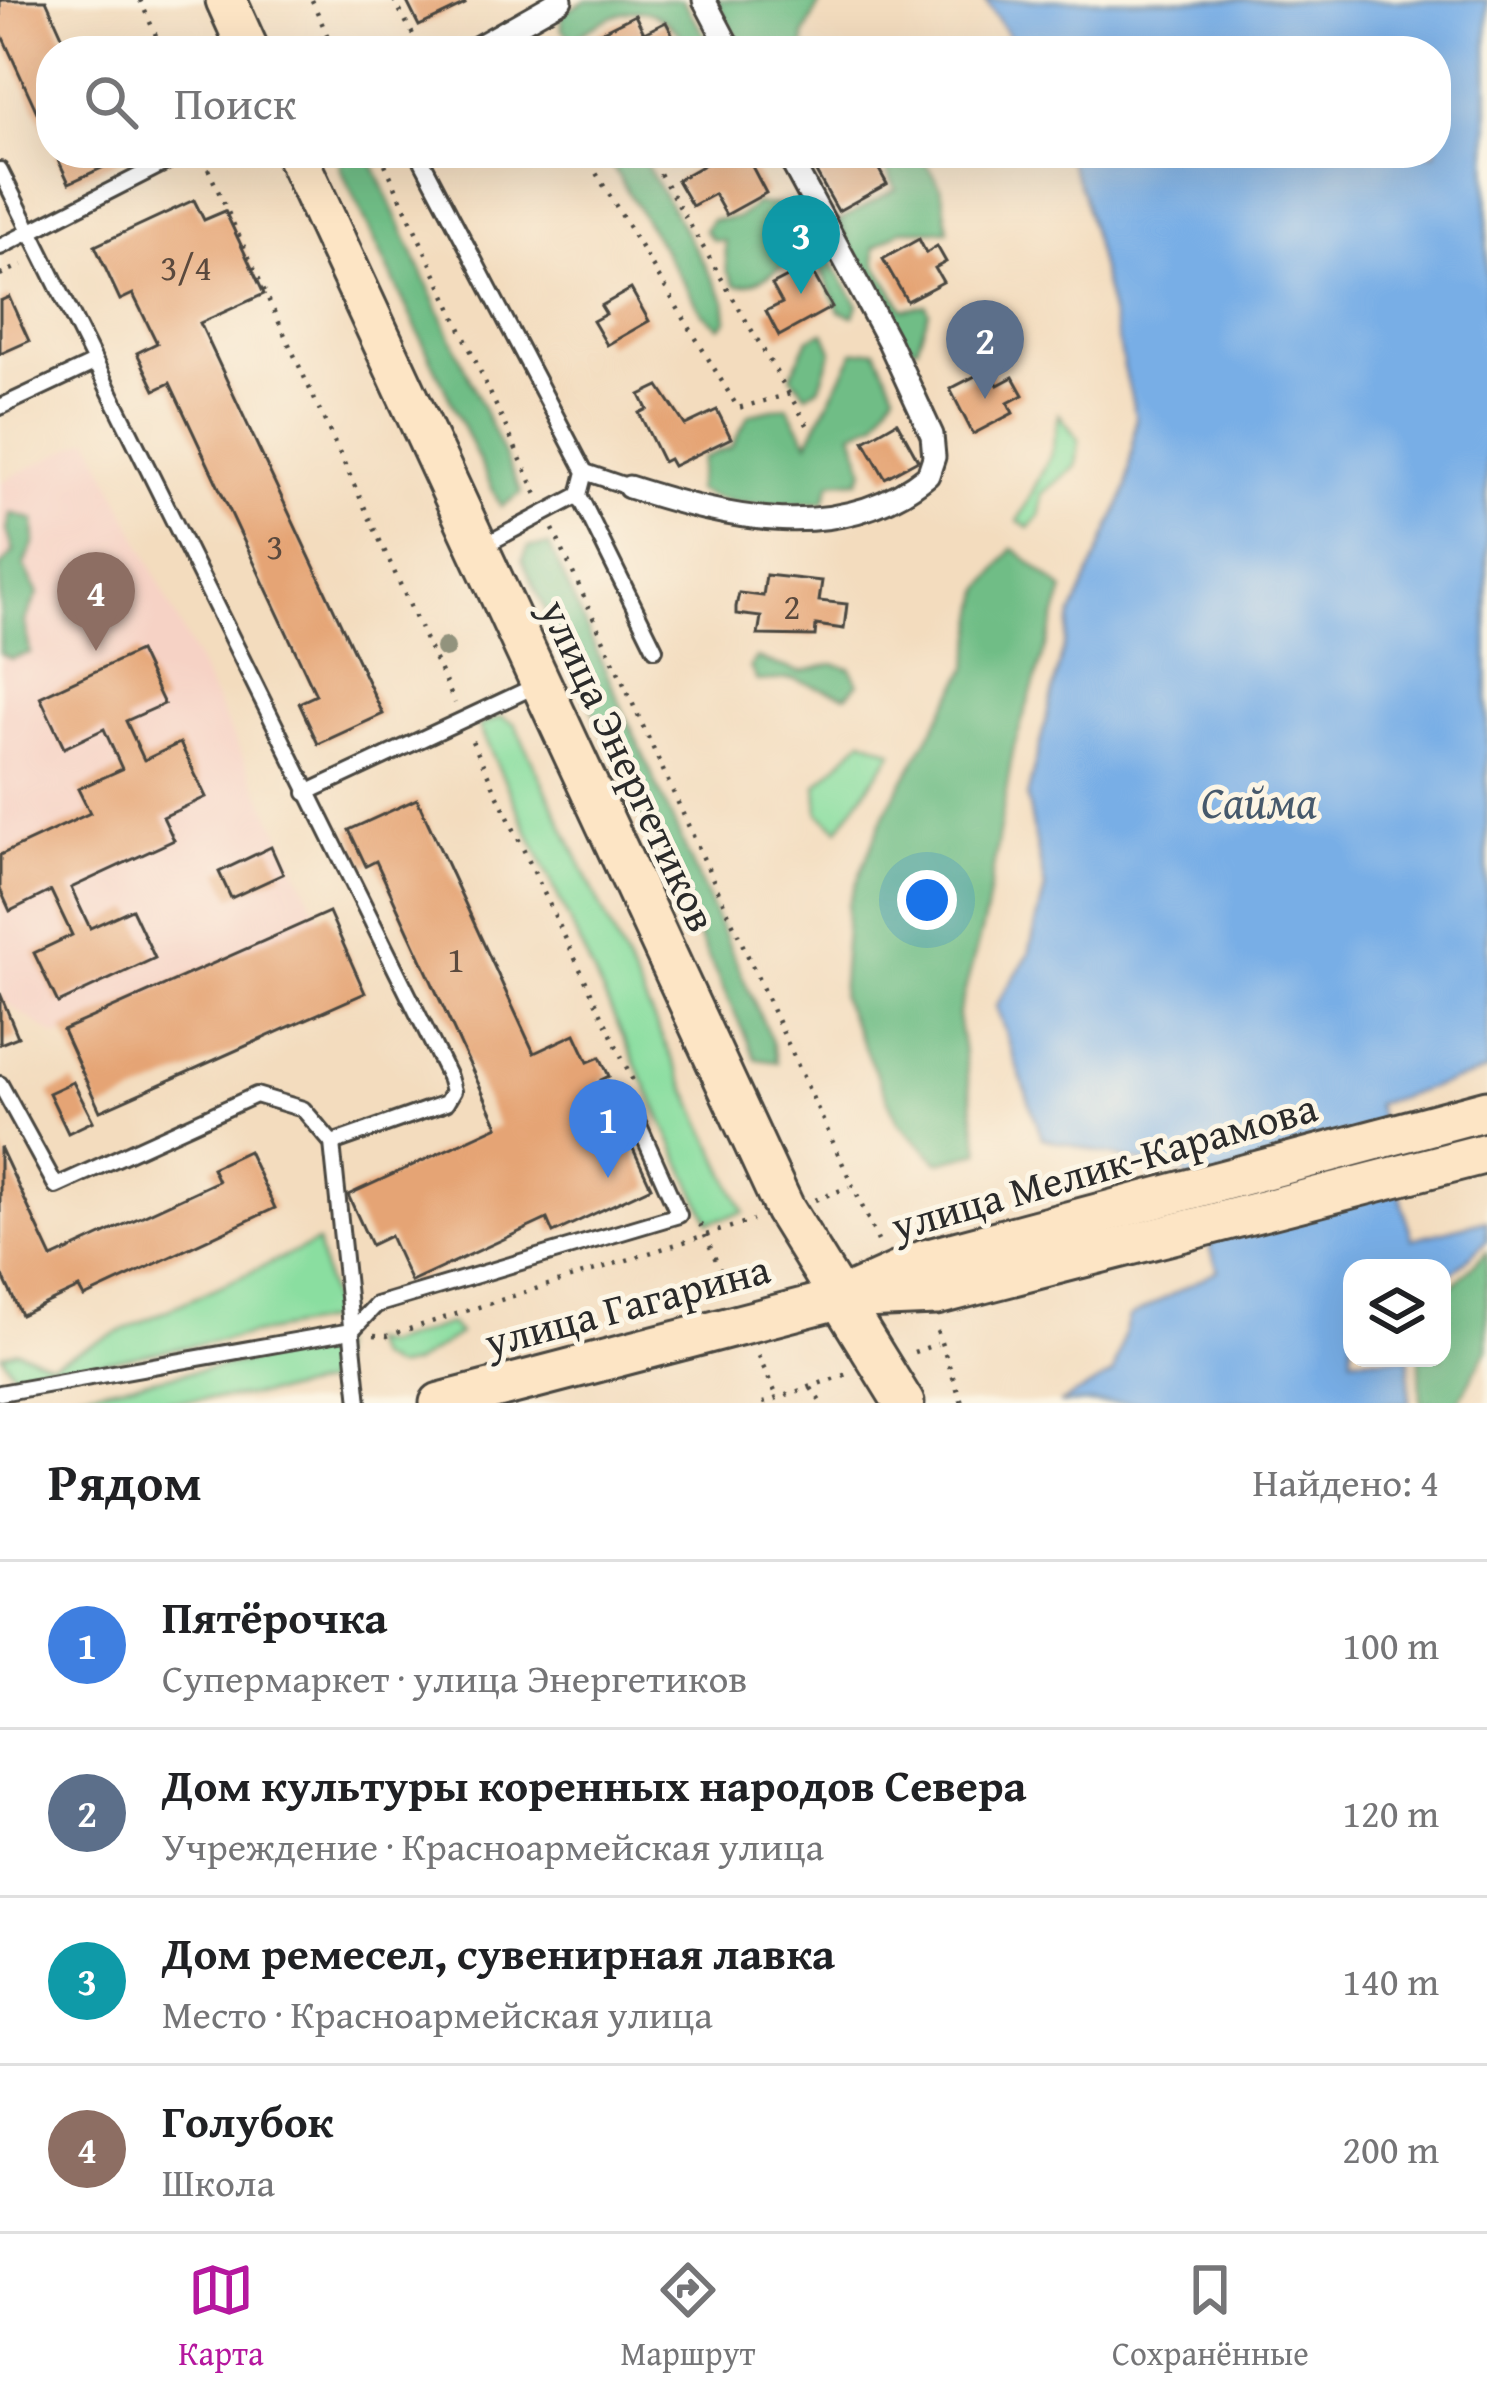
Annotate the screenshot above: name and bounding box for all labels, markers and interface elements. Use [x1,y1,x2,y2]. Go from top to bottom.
search box [36,36,1451,168]
icon: search [78,69,144,135]
text: Поиск [174,70,296,135]
pin: 3 [762,195,840,294]
house number: 3/4 [160,240,212,293]
pin: 2 [946,300,1024,399]
house number: 3 [266,519,284,572]
pin: 4 [57,552,135,651]
house number: 2 [783,579,801,632]
street label: улица Энергетиков [525,588,733,941]
water label: Сайма [1201,769,1317,834]
your location [897,870,957,930]
house number: 1 [447,932,465,985]
street label: улица Мелик-Карамова [883,1076,1324,1256]
pin: 1 [569,1079,647,1178]
street label: улица Гагарина [477,1237,776,1372]
map controls [1343,1259,1451,1367]
button: layers [1343,1259,1451,1367]
text: Рядом [48,1444,202,1519]
text: Найдено: 4 [1252,1453,1439,1510]
text: Пятёрочка [162,1584,388,1649]
text: 1 [77,1616,97,1673]
text: 100 m [1342,1616,1439,1673]
text: Супермаркет · улица Энергетиков [162,1649,747,1706]
text: Дом культуры коренных народов Севера [162,1752,1027,1817]
text: 2 [77,1784,97,1841]
text: 120 m [1342,1784,1439,1841]
text: Учреждение · Красноармейская улица [162,1817,824,1874]
text: Дом ремесел, сувенирная лавка [162,1920,835,1985]
text: 3 [77,1952,97,2009]
text: 140 m [1342,1952,1439,2009]
text: Место · Красноармейская улица [162,1985,713,2042]
text: Голубок [162,2088,333,2153]
text: 4 [77,2120,97,2177]
text: 200 m [1342,2120,1439,2177]
text: Школа [162,2153,275,2210]
tab: Карта [178,2257,264,2377]
tab: Маршрут [620,2257,755,2377]
tab: Сохранённые [1112,2257,1309,2377]

